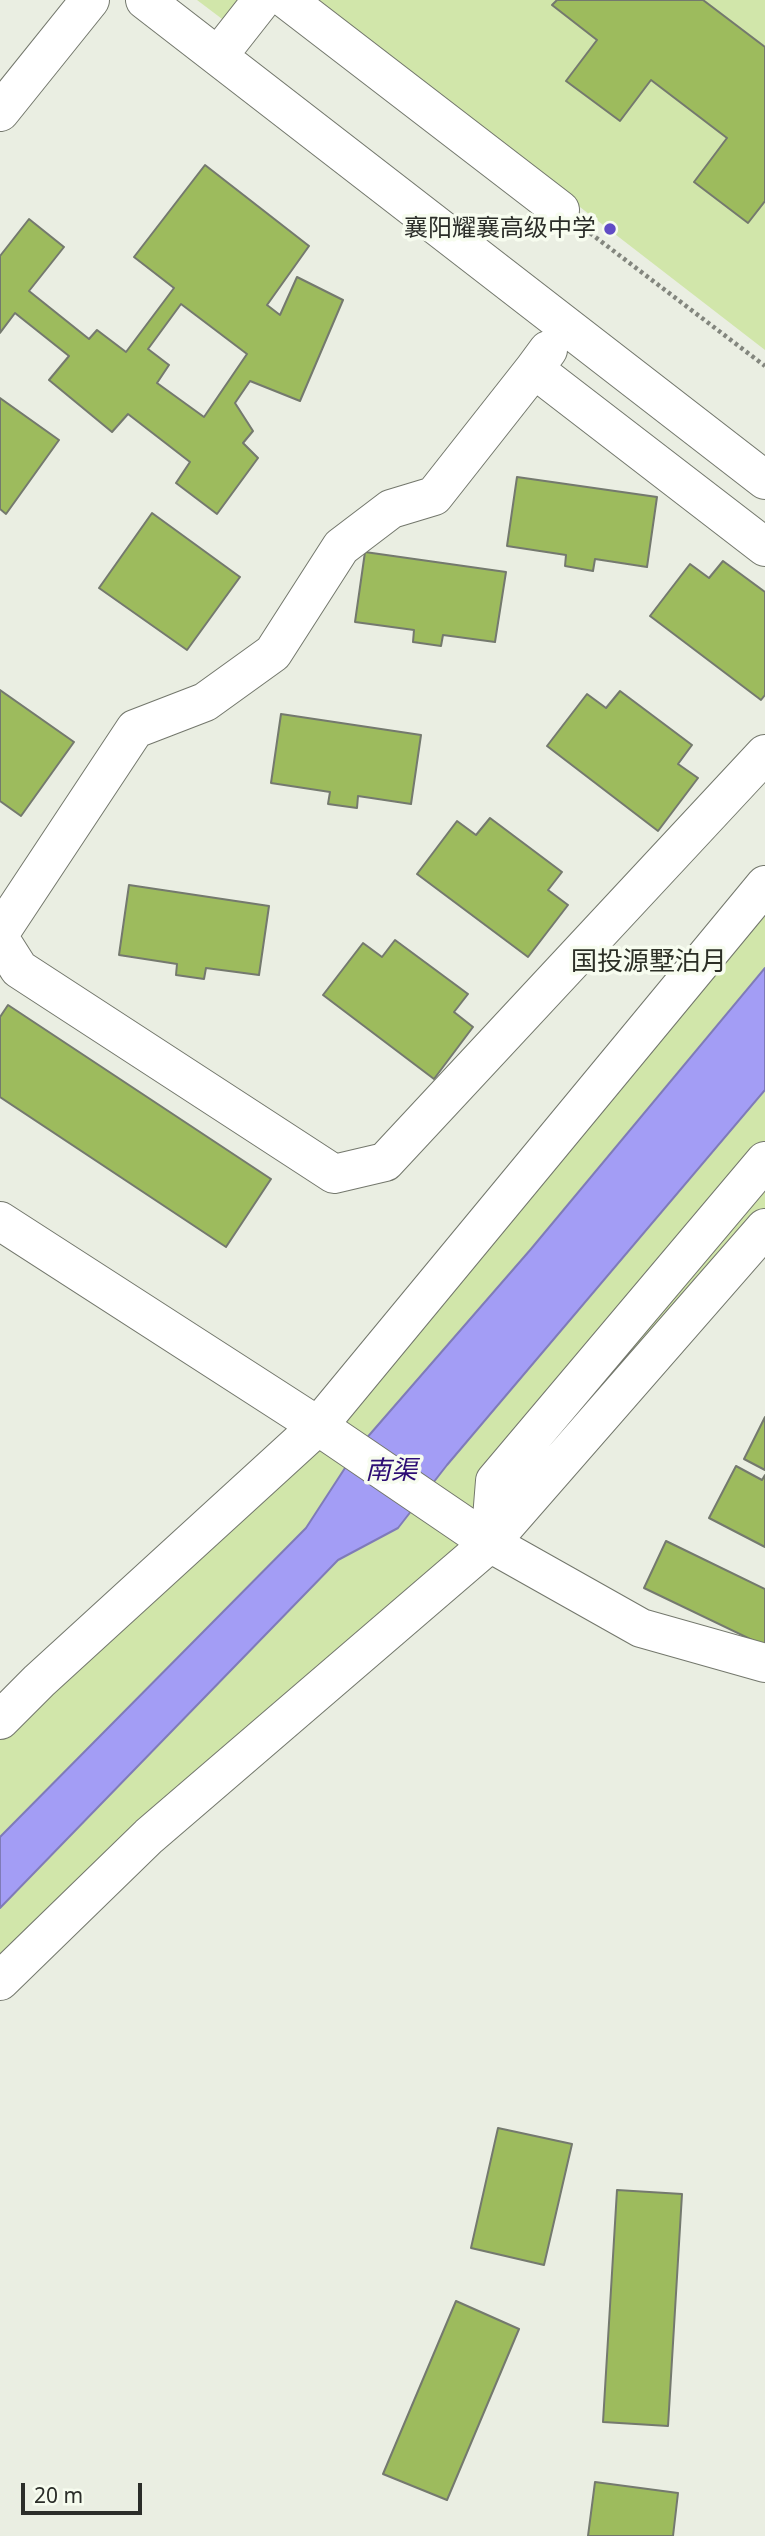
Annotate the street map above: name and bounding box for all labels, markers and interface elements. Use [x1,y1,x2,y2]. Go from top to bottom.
place label: 襄阳耀襄高级中学 [404,215,596,243]
marker: 襄阳耀襄高级中学 [602,221,618,237]
district label: 国投源墅泊月 [571,947,727,979]
water label: 南渠 [365,1456,417,1488]
scale bar [24,2470,145,2514]
text: 20 m [34,2481,83,2509]

